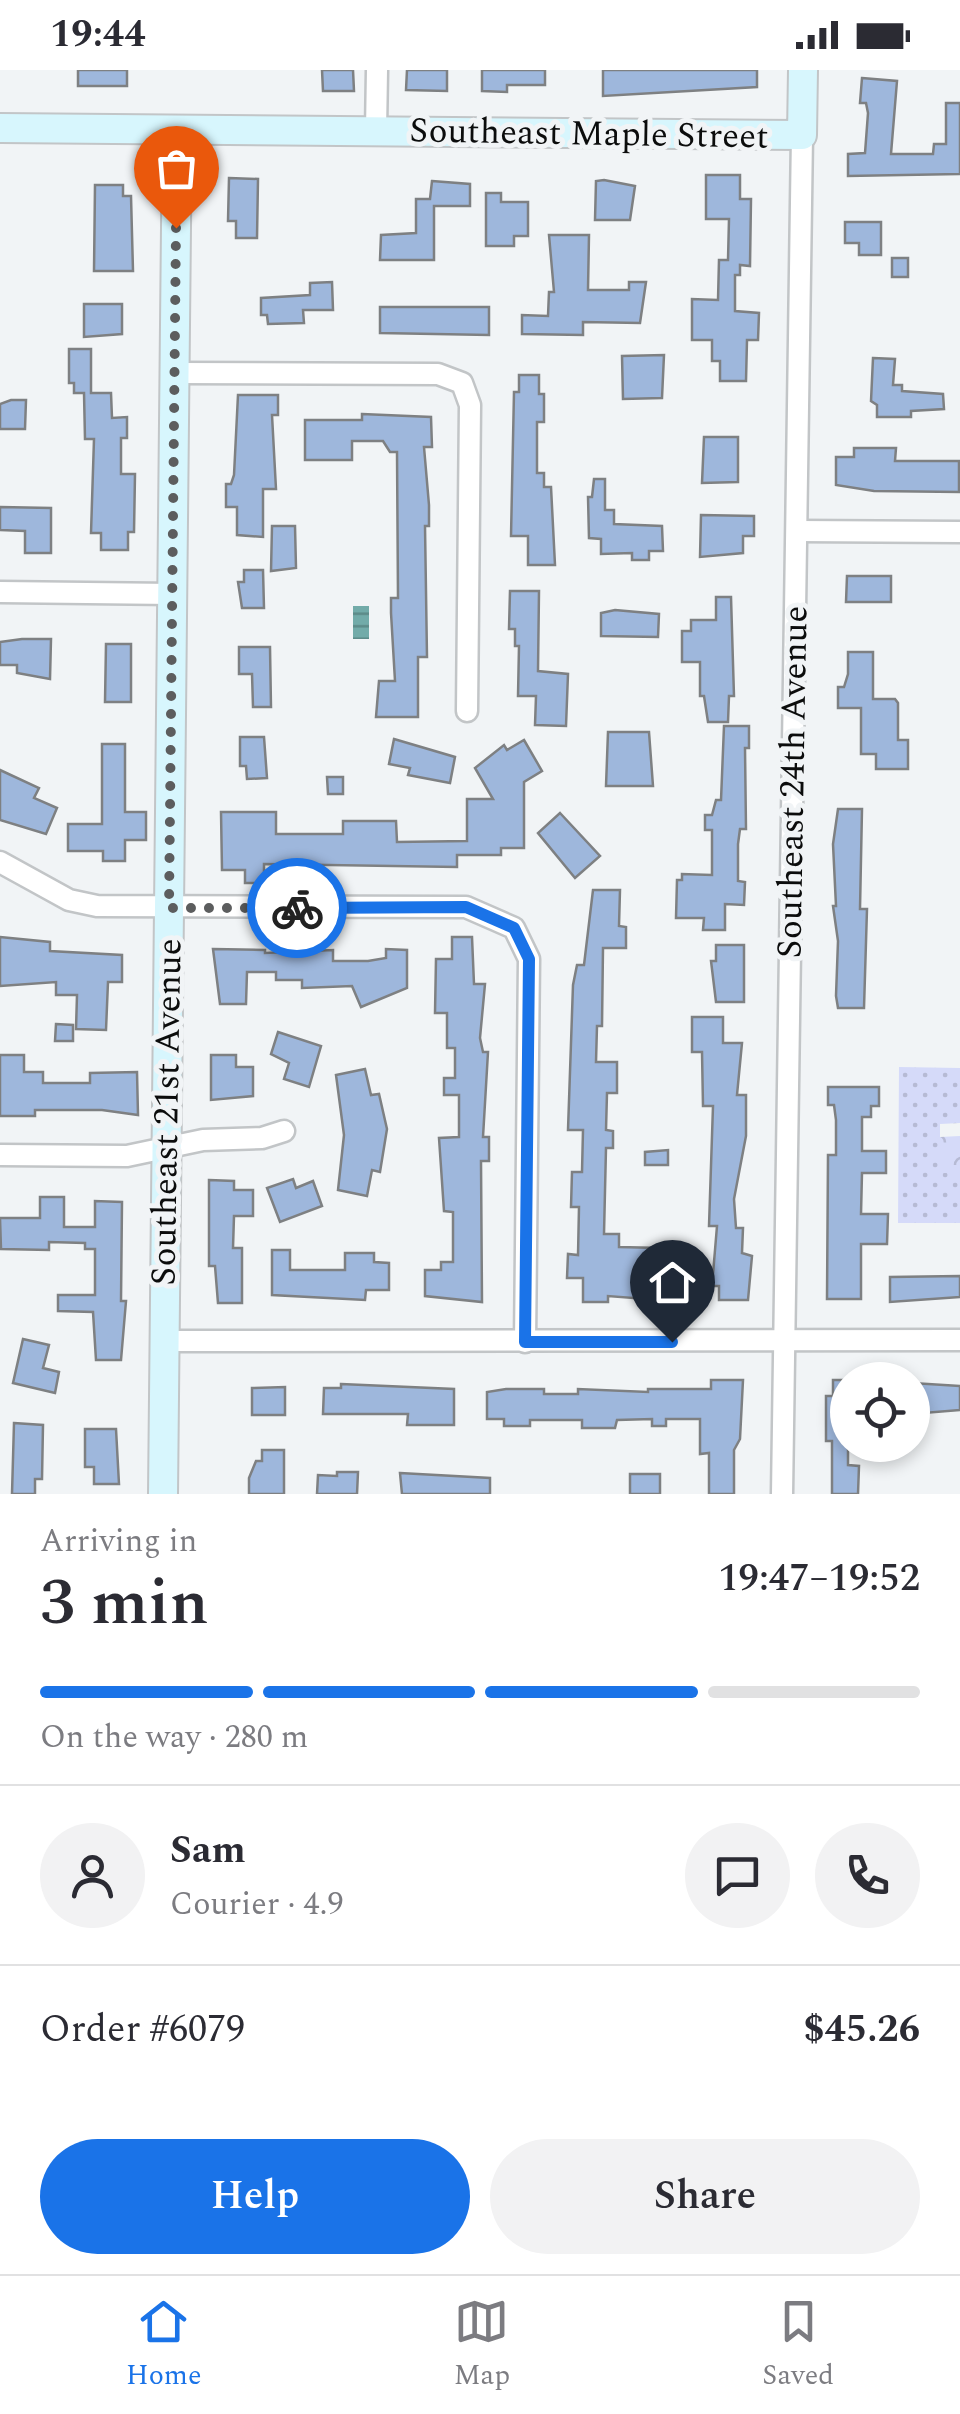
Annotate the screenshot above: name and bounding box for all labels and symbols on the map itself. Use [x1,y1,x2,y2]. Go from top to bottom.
street label: Southeast Maple Street [409,104,769,164]
pin [134,126,219,229]
street label: Southeast 24th Avenue [763,605,823,959]
courier [247,858,347,958]
street label: Southeast 21st Avenue [137,938,197,1286]
pin [630,1240,715,1343]

